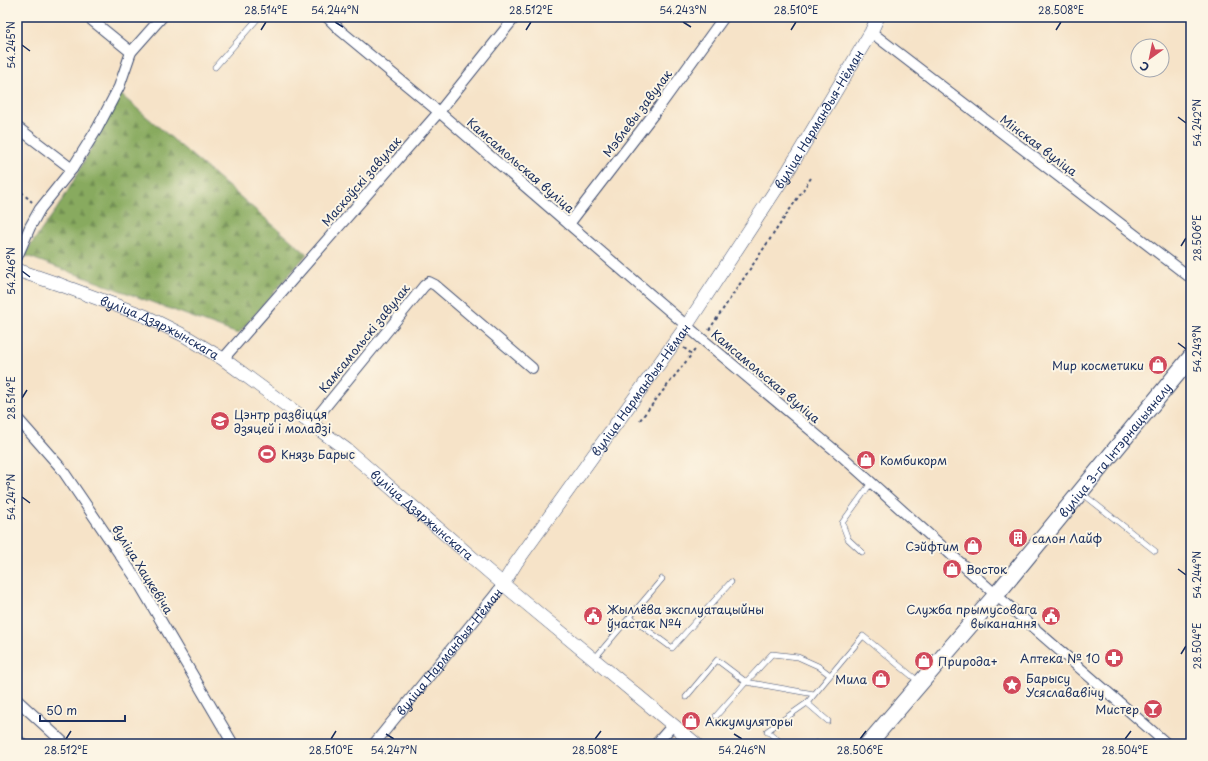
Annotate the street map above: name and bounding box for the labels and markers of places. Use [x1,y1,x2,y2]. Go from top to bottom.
shop icon: Мир косметики [1147,354,1169,376]
place label: Мир косметики [1052,356,1144,374]
place label: Цэнтр развіцця дзяцей і моладзі [234,405,331,437]
school or university icon: Цэнтр развіцця дзяцей і моладзі [209,410,231,432]
sports icon: Князь Барыс [256,443,278,465]
place label: Князь Барыс [281,445,355,463]
shop icon: Комбикорм [855,449,877,471]
place label: Комбикорм [880,451,947,469]
building icon: салон Лайф [1007,527,1029,549]
place label: салон Лайф [1032,529,1103,547]
shop icon: Сэйфтим [962,535,984,557]
place label: Сэйфтим [905,537,959,555]
shop icon: Восток [941,558,963,580]
place label: Восток [966,560,1008,578]
place label: Жыллёва эксплуатацыйны ўчастак №4 [607,600,764,632]
place label: Служба прымусовага выканання [906,600,1037,632]
public building icon: Жыллёва эксплуатацыйны ўчастак №4 [582,605,604,627]
public building icon: Служба прымусовага выканання [1040,605,1062,627]
pharmacy icon: Аптека № 10 [1103,647,1125,669]
place label: Аптека № 10 [1020,649,1100,667]
shop icon: Природа+ [913,650,935,672]
place label: Природа+ [938,652,998,670]
shop icon: Мила [870,668,892,690]
place label: Барысу Усяслававічу [1026,669,1104,701]
place label: Мила [835,670,867,688]
place icon: Барысу Усяслававічу [1001,674,1023,696]
bar icon: Мистер [1142,698,1164,720]
place label: Мистер [1095,700,1139,718]
shop icon: Аккумуляторы [680,710,702,732]
place label: Аккумуляторы [705,712,793,730]

